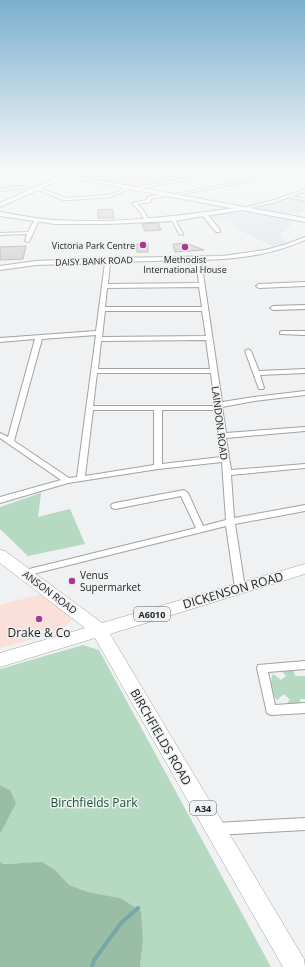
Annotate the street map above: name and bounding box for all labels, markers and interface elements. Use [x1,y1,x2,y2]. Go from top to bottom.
place label: Victoria Park Centre [52,239,135,252]
marker: Victoria Park Centre [138,240,148,250]
marker: Methodist International House [180,242,190,252]
street label: DAISY BANK ROAD [55,253,133,269]
place label: Methodist International House [143,253,227,276]
street label: LAINDON ROAD [209,385,231,461]
street label: ANSON ROAD [20,567,80,617]
place label: Venus Supermarket [80,568,141,594]
street label: DICKENSON ROAD [181,568,285,612]
marker: Venus Supermarket [67,576,77,586]
road number: A6010 [134,607,170,621]
marker: Drake & Co [34,614,44,624]
place label: Drake & Co [7,624,71,641]
street label: BIRCHFIELDS ROAD [126,686,196,788]
park label: Birchfields Park [51,794,138,811]
road number: A34 [190,801,216,815]

